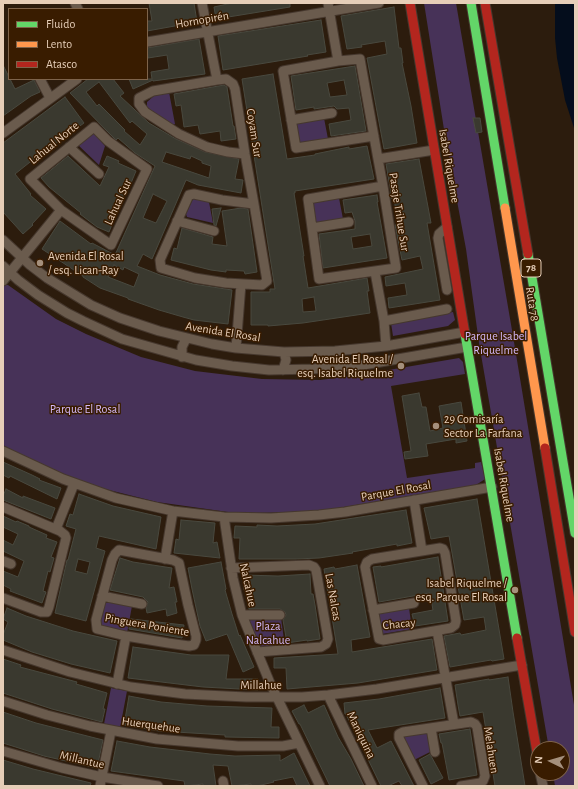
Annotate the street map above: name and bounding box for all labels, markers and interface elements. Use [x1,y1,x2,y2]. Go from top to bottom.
legend [8,8,148,80]
street label: Hornopirén [174,8,230,32]
text: Fluido [46,18,75,30]
text: Lento [46,38,72,50]
text: Atasco [46,58,77,70]
street label: Coyam Sur [243,108,265,158]
street label: Lahual Norte [26,118,82,168]
street label: Isabel Riquelme [435,128,463,204]
street label: Pasaje Trihue Sur [386,172,412,252]
street label: Lahual Sur [101,177,135,227]
place label: Avenida El Rosal / esq. Lican-Ray [48,249,124,277]
marker: Avenida El Rosal / esq. Lican-Ray [35,258,45,268]
road number: 78 [521,259,541,277]
street label: Ruta 78 [522,286,542,322]
street label: Avenida El Rosal [184,319,262,345]
park label: Parque Isabel Riquelme [465,329,527,357]
place label: Avenida El Rosal / esq. Isabel Riquelme [297,352,393,380]
marker: Avenida El Rosal / esq. Isabel Riquelme [396,361,406,371]
park label: Parque El Rosal [50,402,120,416]
place label: 29 Comisaría Sector La Farfana [444,412,522,440]
marker: 29 Comisaría Sector La Farfana [431,421,441,431]
street label: Isabel Riquelme [490,447,518,523]
street label: Parque El Rosal [360,478,432,504]
street label: Nalcahue [236,562,260,608]
street label: Las Nalcas [322,572,344,622]
place label: Isabel Riquelme / esq. Parque El Rosal [415,576,507,604]
marker: Isabel Riquelme / esq. Parque El Rosal [510,585,520,595]
street label: Pinguera Poniente [104,610,190,640]
street label: Chacay [382,615,416,633]
park label: Plaza Nalcahue [246,619,290,647]
street label: Millahue [240,678,282,692]
street label: Maniquina [343,709,379,761]
street label: Huerquehue [121,714,181,736]
street label: Melahuen [480,725,502,775]
north arrow [530,741,570,781]
street label: Millantue [58,748,106,772]
text: N [533,756,544,764]

